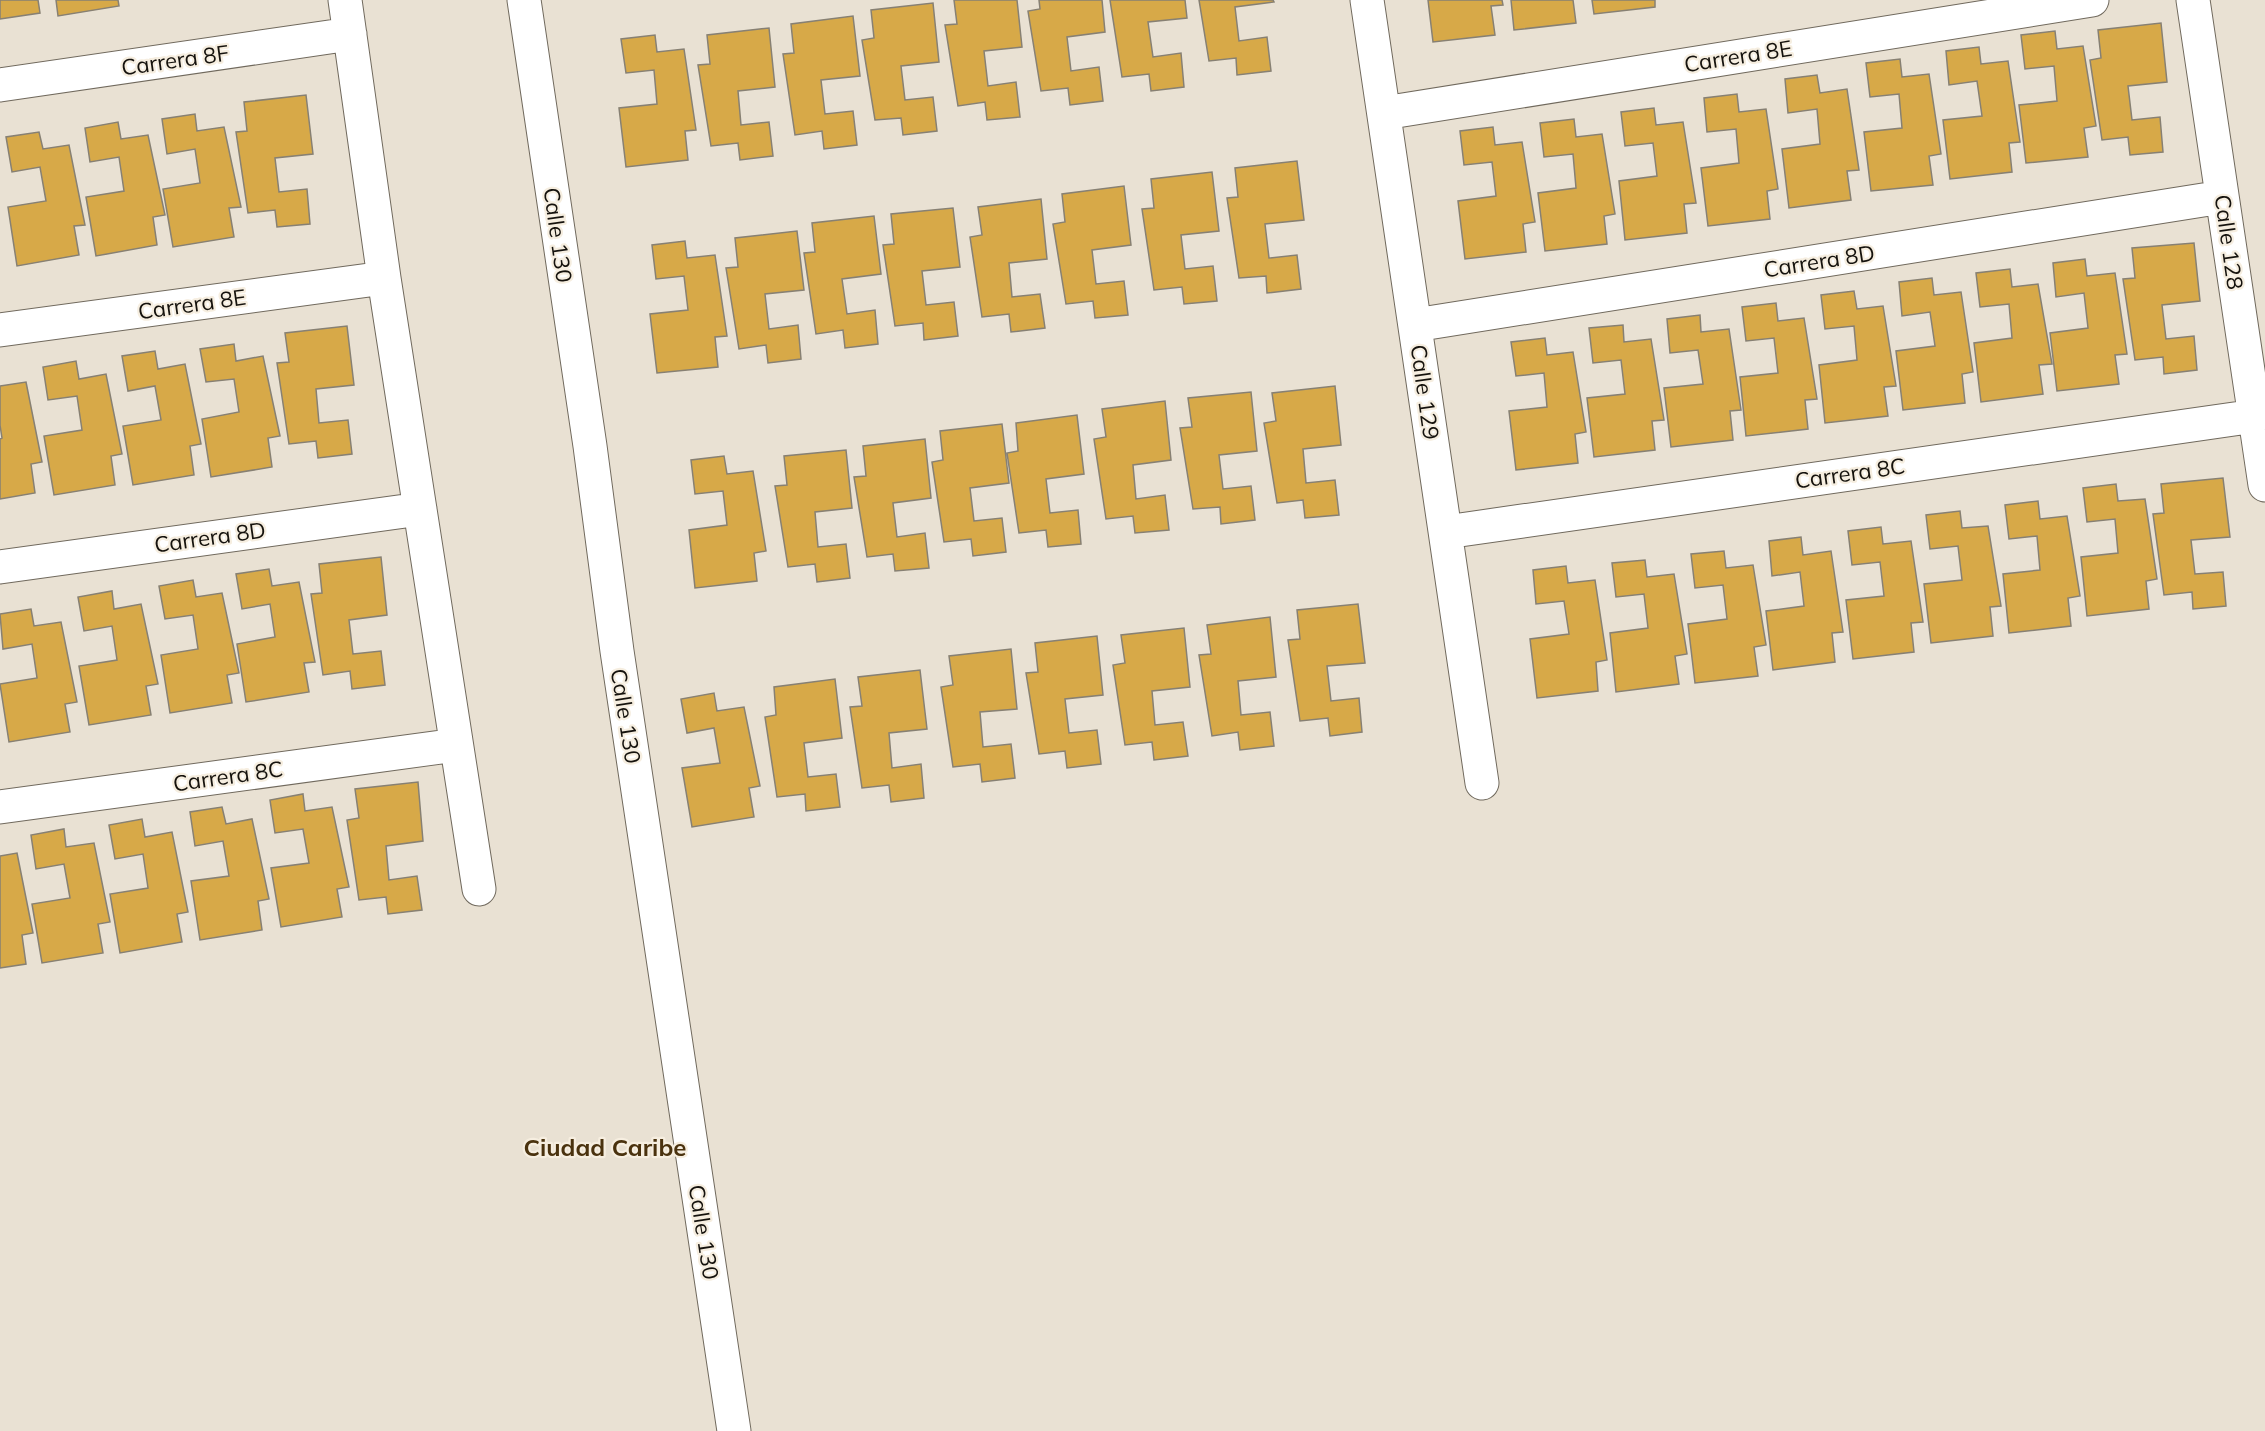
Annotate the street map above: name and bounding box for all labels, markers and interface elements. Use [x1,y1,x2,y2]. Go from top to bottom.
street label: Carrera 8E [1682,34,1794,78]
street label: Carrera 8F [120,39,230,81]
street label: Calle 130 [537,186,579,284]
street label: Calle 128 [2208,193,2250,291]
street label: Carrera 8D [1761,238,1877,284]
street label: Carrera 8E [136,283,248,325]
street label: Calle 129 [1404,343,1446,441]
street label: Carrera 8C [1793,451,1907,495]
street label: Carrera 8D [153,515,267,559]
street label: Calle 130 [605,667,647,765]
street label: Carrera 8C [171,754,285,798]
district label: Ciudad Caribe [524,1132,686,1162]
street label: Calle 130 [683,1183,725,1281]

